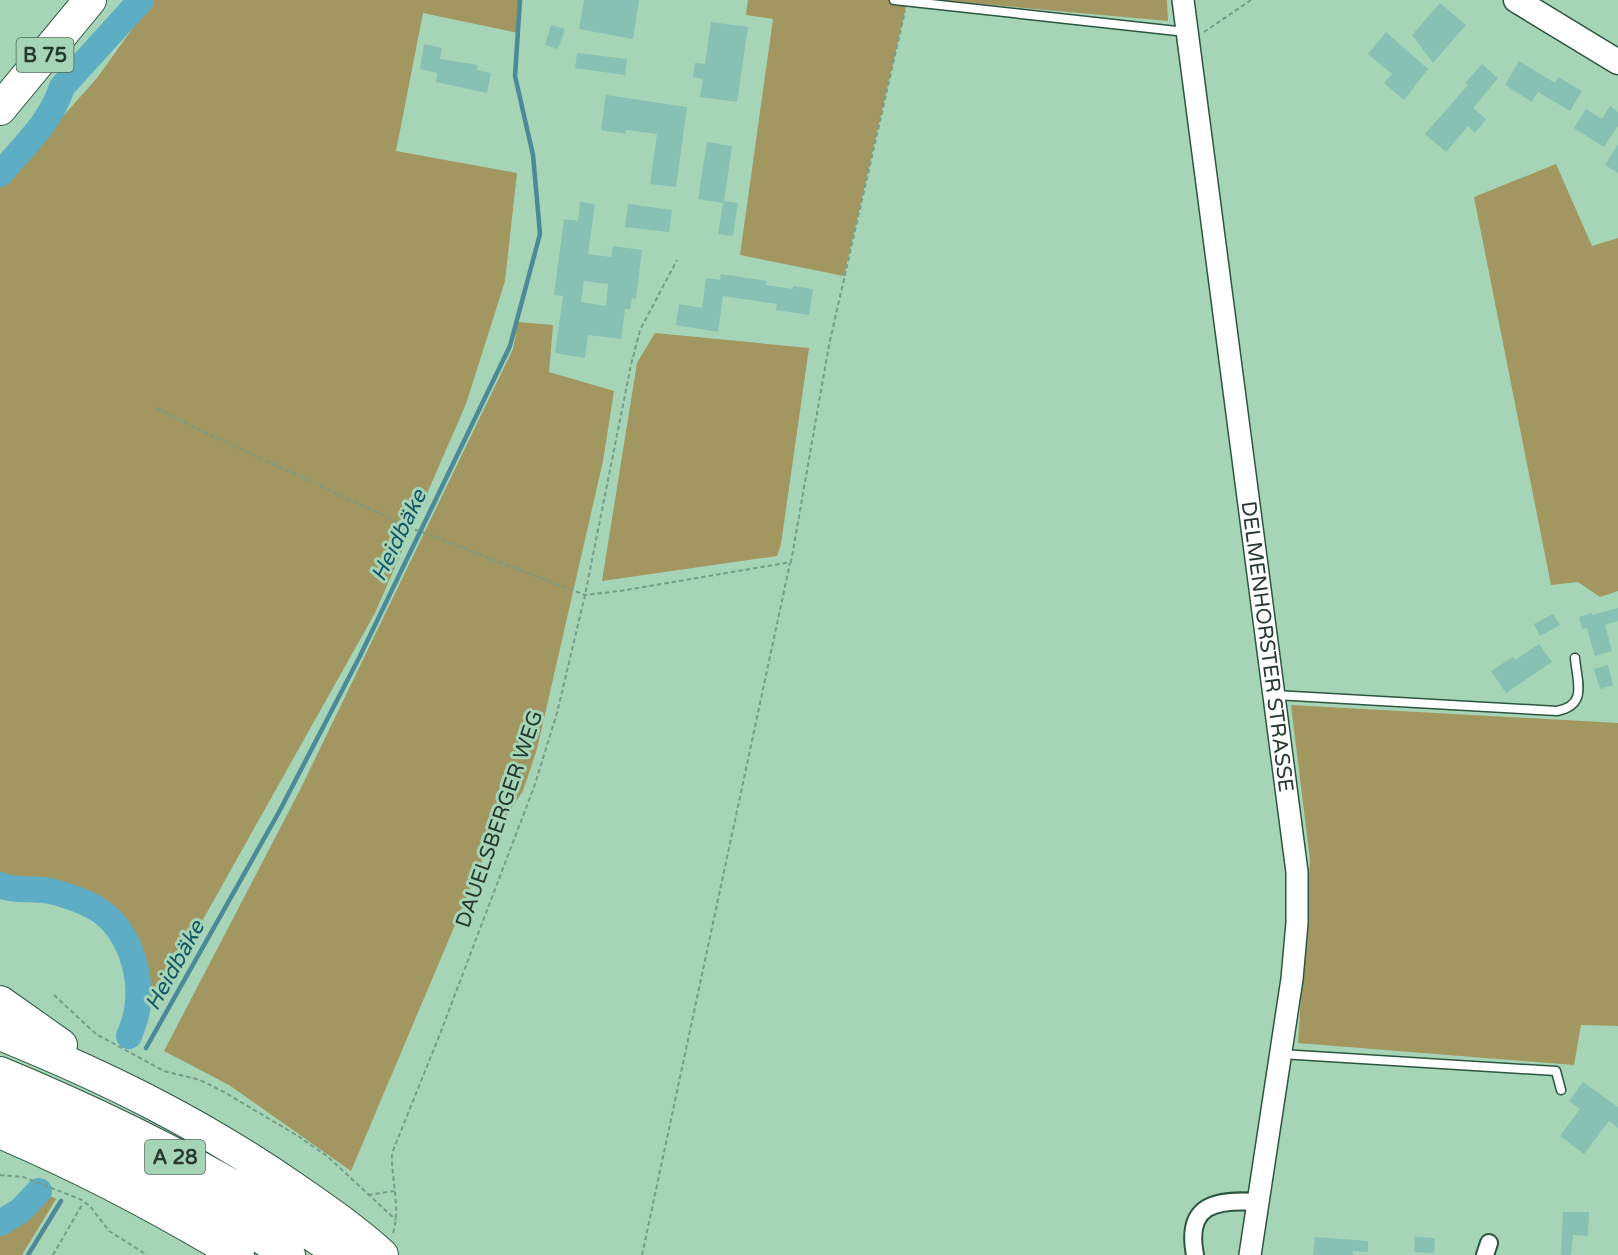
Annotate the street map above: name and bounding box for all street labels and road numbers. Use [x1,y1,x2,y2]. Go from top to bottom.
road number: B 75 [16,38,74,72]
street label: DELMENHORSTER STRASSE [1236,499,1298,794]
street label: DAUELSBERGER WEG [451,707,548,931]
road number: A 28 [145,1140,205,1174]

